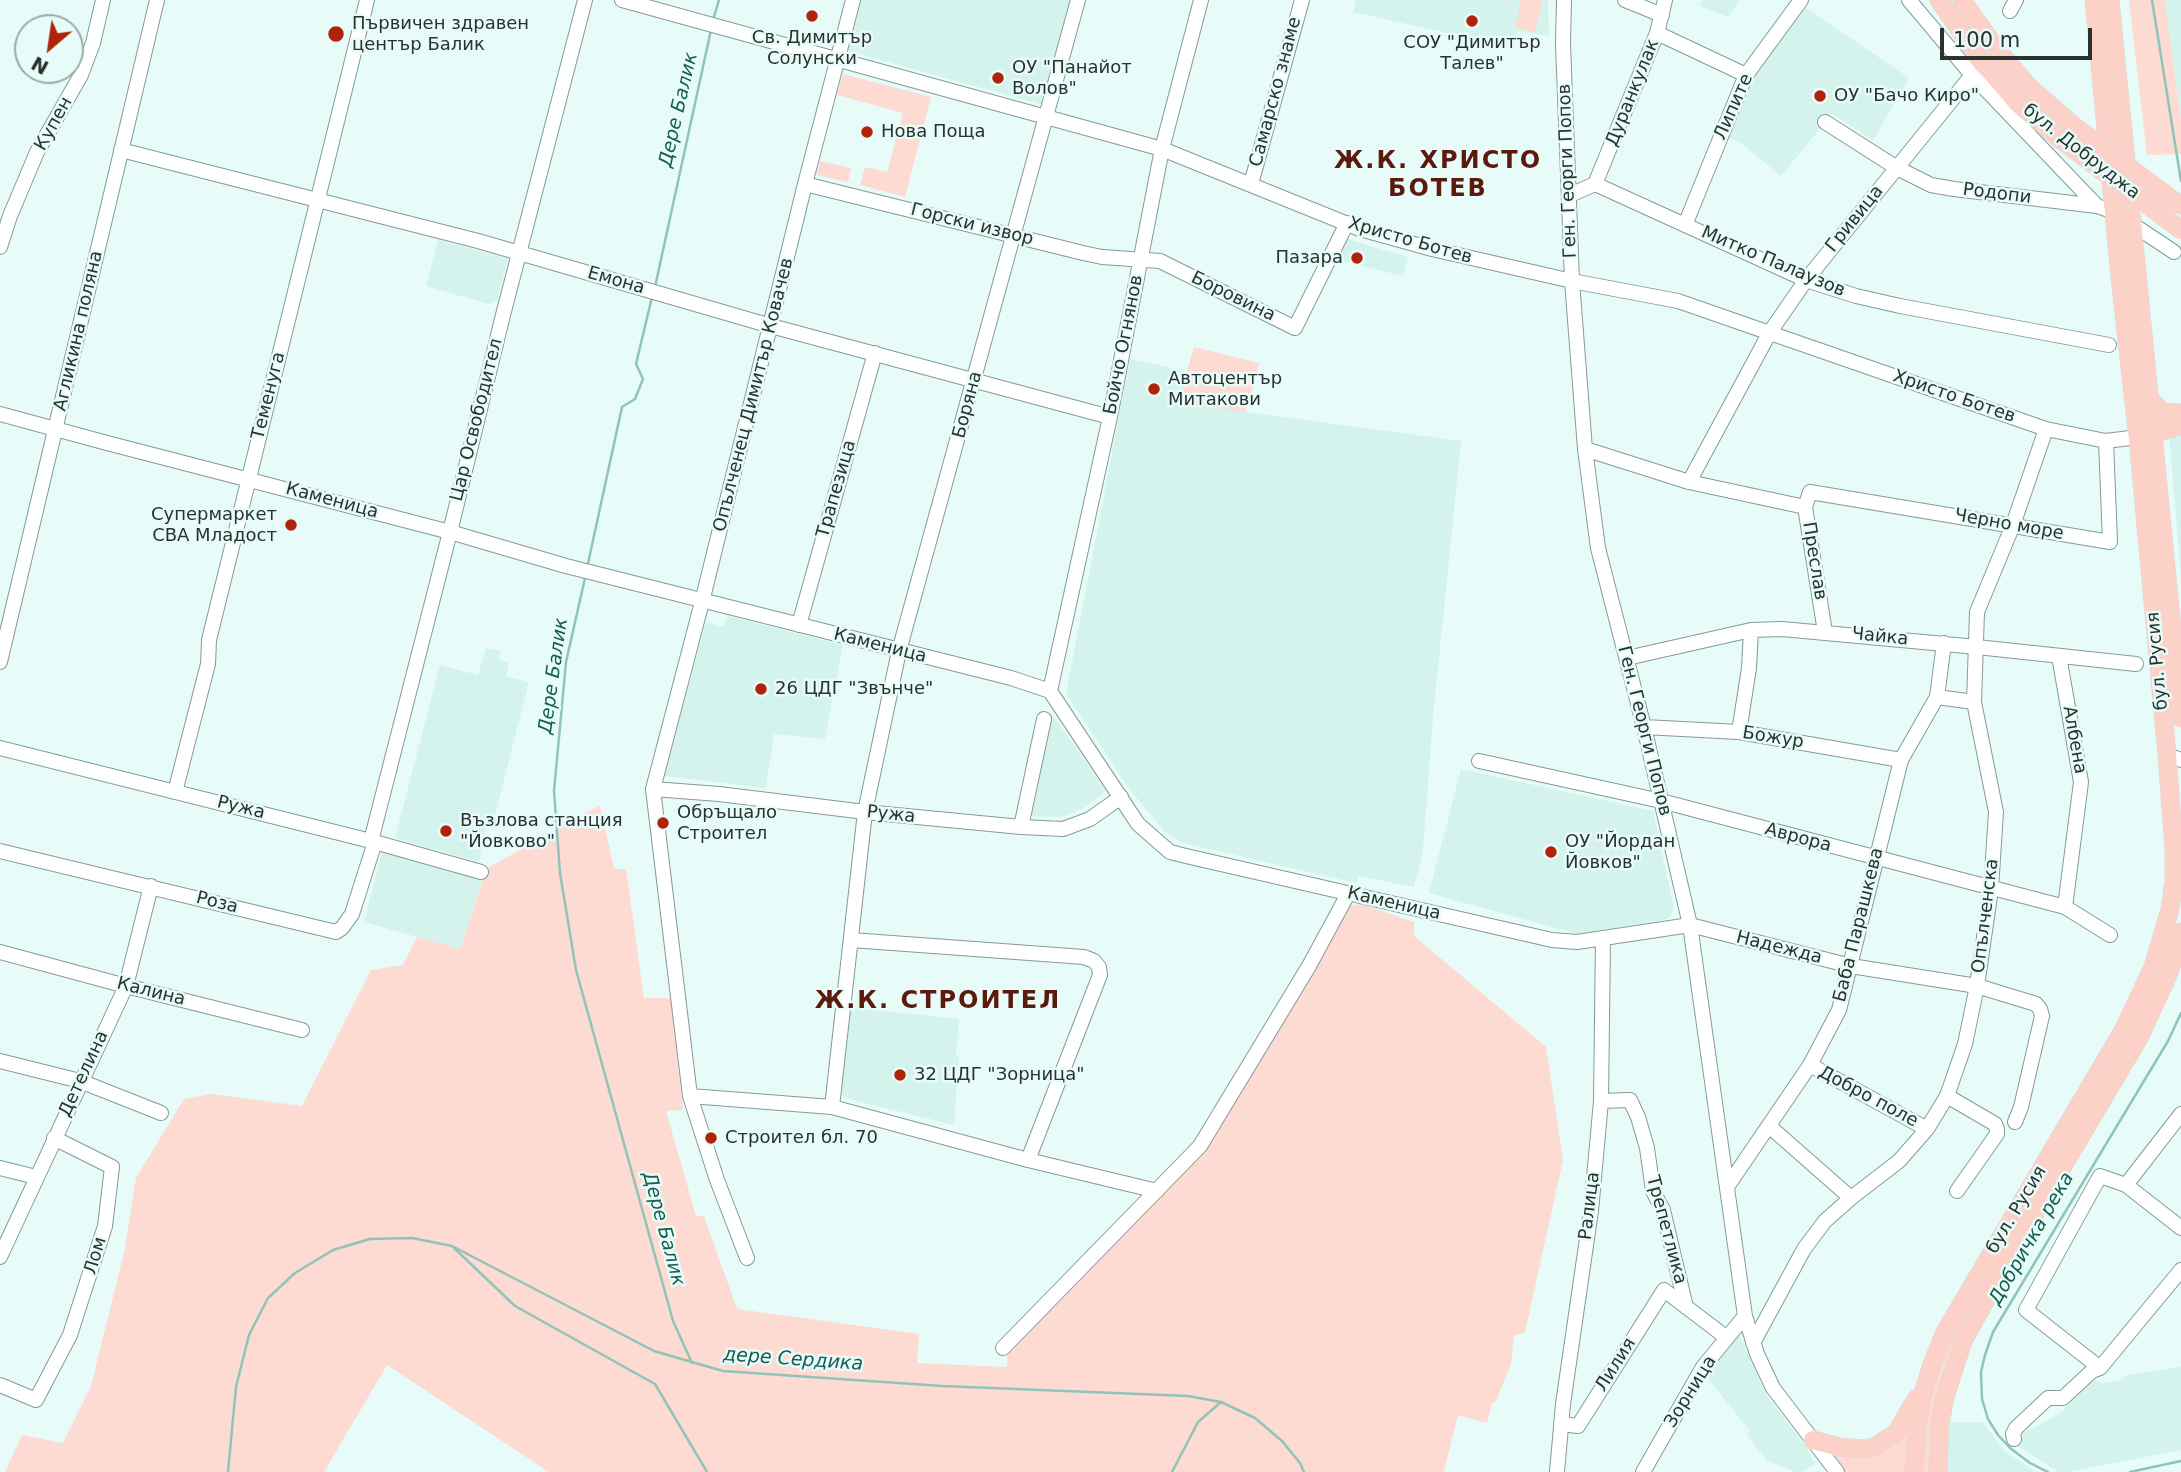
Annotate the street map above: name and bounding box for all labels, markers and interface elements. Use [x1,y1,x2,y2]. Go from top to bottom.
marker: Св. Димитър Солунски [804,8,820,24]
place label: Първичен здравен център Балик [352,13,529,56]
marker: СОУ "Димитър Талев" [1464,13,1480,29]
north arrow [14,14,84,84]
scale bar [1943,14,2095,58]
street label: Самарско знаме [1246,15,1306,169]
marker: Първичен здравен център Балик [326,24,346,44]
place label: Св. Димитър Солунски [752,27,872,70]
text: 100 m [1953,28,2020,52]
place label: СОУ "Димитър Талев" [1403,32,1541,74]
street label: Дуранкулак [1602,36,1664,150]
water label: Дере Балик [655,50,703,170]
text: N [27,52,52,79]
place label: ОУ "Панайот Волов" [1012,57,1132,100]
marker: ОУ "Панайот Волов" [990,70,1006,86]
street label: Липите [1710,71,1758,143]
street label: Ген. Георги Попов [1554,83,1582,259]
place label: ОУ "Бачо Киро" [1834,85,1979,107]
marker: ОУ "Бачо Киро" [1812,88,1828,104]
street label: Купен [30,93,78,155]
street label: бул. Добруджа [2018,100,2144,204]
place label: Нова Поща [881,121,985,143]
marker: Нова Поща [859,124,875,140]
district label: Ж.К. ХРИСТО БОТЕВ [1335,148,1541,204]
street label: Родопи [1962,179,2032,209]
street label: Гривица [1822,181,1888,257]
street label: Горски извор [908,199,1036,251]
street label: Христо Ботев [1345,213,1475,269]
street label: Митко Палаузов [1698,222,1848,302]
place label: Пазара [1275,247,1343,269]
street label: Агликина поляна [50,249,108,413]
marker: Пазара [1349,250,1365,266]
street label: Опълченец Димитър Ковачев [709,256,799,534]
street label: Емона [585,263,647,299]
street label: Боровина [1187,267,1279,327]
street label: Бойчо Огнянов [1100,273,1148,417]
street label: Цар Освободител [446,336,508,504]
street label: Теменуга [248,350,290,442]
street label: Христо Ботев [1890,366,2018,428]
place label: Автоцентър Митакови [1168,368,1282,410]
street label: Боряна [949,369,987,441]
marker: Автоцентър Митакови [1146,381,1162,397]
street label: Трапезица [813,438,861,540]
street label: Каменица [283,478,381,524]
place label: Супермаркет CBA Младост [151,504,277,546]
street label: Черно море [1953,505,2065,545]
marker: Супермаркет CBA Младост [283,517,299,533]
street label: Преслав [1797,520,1831,602]
street label: бул. Русия [2143,611,2173,711]
water label: Дере Балик [535,616,573,736]
street label: Чайка [1851,623,1909,651]
street label: Каменица [831,624,929,668]
street label: Ген. Георги Попов [1612,644,1676,818]
place label: 26 ЦДГ "Звънче" [775,678,933,700]
marker: 26 ЦДГ "Звънче" [753,681,769,697]
street label: Албена [2057,704,2091,776]
street label: Божур [1741,723,1805,753]
street label: Ружа [215,792,267,824]
place label: Обръщало Строител [677,802,777,844]
street label: Ружа [866,802,916,828]
place label: Възлова станция "Йовково" [460,810,622,852]
marker: Обръщало Строител [655,815,671,831]
street label: Аврора [1762,819,1834,857]
marker: Възлова станция "Йовково" [438,823,454,839]
place label: ОУ "Йордан Йовков" [1565,831,1675,874]
marker: ОУ "Йордан Йовков" [1543,844,1559,860]
street label: Баба Парашкева [1829,846,1889,1004]
street label: Опълченска [1968,857,2004,975]
street label: Каменица [1345,883,1443,925]
street label: Роза [194,887,240,919]
street label: Надежда [1734,927,1824,969]
street label: Калина [115,973,187,1011]
district label: Ж.К. СТРОИТЕЛ [816,988,1060,1016]
street label: Детелина [55,1027,113,1121]
street label: Добро поле [1815,1062,1921,1132]
place label: 32 ЦДГ "Зорница" [914,1064,1085,1086]
marker: 32 ЦДГ "Зорница" [892,1067,908,1083]
place label: Строител бл. 70 [725,1127,878,1149]
marker: Строител бл. 70 [703,1130,719,1146]
street label: бул. Русия [1982,1162,2052,1258]
water label: Добричка река [1985,1168,2079,1310]
water label: Дере Балик [637,1170,689,1288]
street label: Ралица [1575,1171,1605,1241]
street label: Трепетлика [1641,1173,1691,1287]
street label: Лом [80,1235,112,1277]
street label: Лилия [1591,1334,1641,1396]
water label: дере Сердика [722,1344,864,1376]
street label: Зорница [1660,1352,1722,1432]

